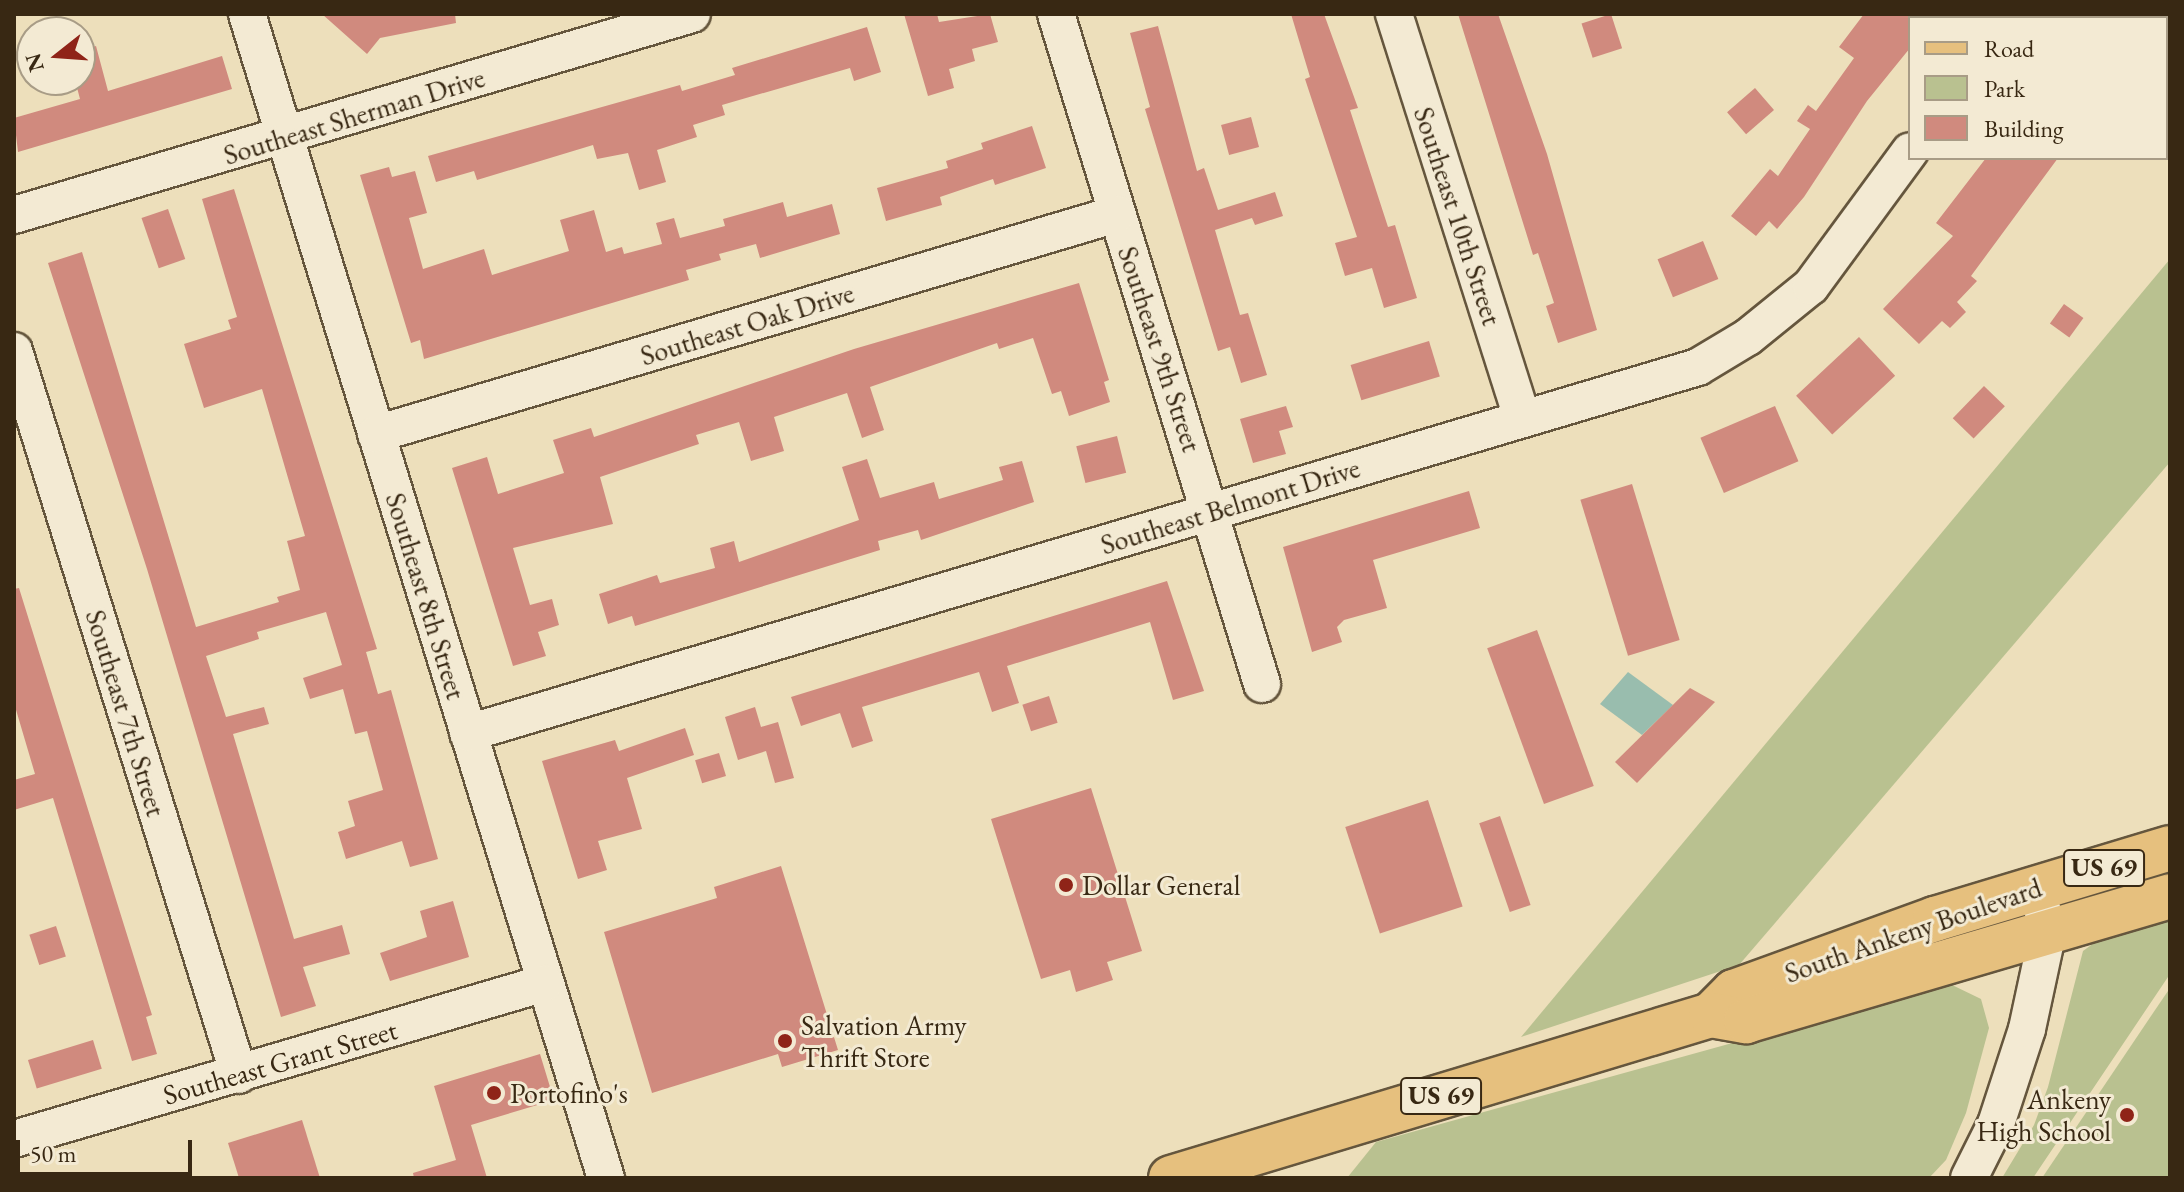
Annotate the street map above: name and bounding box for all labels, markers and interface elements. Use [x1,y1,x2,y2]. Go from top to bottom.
north arrow [16,16,96,96]
legend [1908,16,2168,160]
text: Road [1984,33,2034,64]
text: N [18,50,51,75]
street label: Southeast Sherman Drive [219,60,489,172]
text: Park [1984,73,2025,104]
street label: Southeast 10th Street [1407,103,1509,329]
text: Building [1984,113,2064,144]
street label: Southeast 9th Street [1111,242,1209,456]
street label: Southeast Oak Drive [636,276,858,372]
street label: Southeast Belmont Drive [1096,451,1364,561]
street label: Southeast 8th Street [379,489,473,703]
street label: Southeast 7th Street [79,606,173,820]
road number: US 69 [2062,846,2146,890]
place label: Dollar General [1082,868,1240,902]
street label: South Ankeny Boulevard [1780,870,2046,990]
marker: Dollar General [1057,876,1075,894]
place label: Salvation Army Thrift Store [801,1008,966,1074]
street label: Southeast Grant Street [159,1012,401,1112]
marker: Salvation Army Thrift Store [776,1032,794,1050]
road number: US 69 [1399,1074,1483,1118]
place label: Portofino's [510,1076,628,1110]
place label: Ankeny High School [1976,1082,2111,1148]
marker: Portofino's [485,1084,503,1102]
marker: Ankeny High School [2118,1106,2136,1124]
scale bar [20,1124,196,1174]
text: 50 m [30,1138,77,1169]

